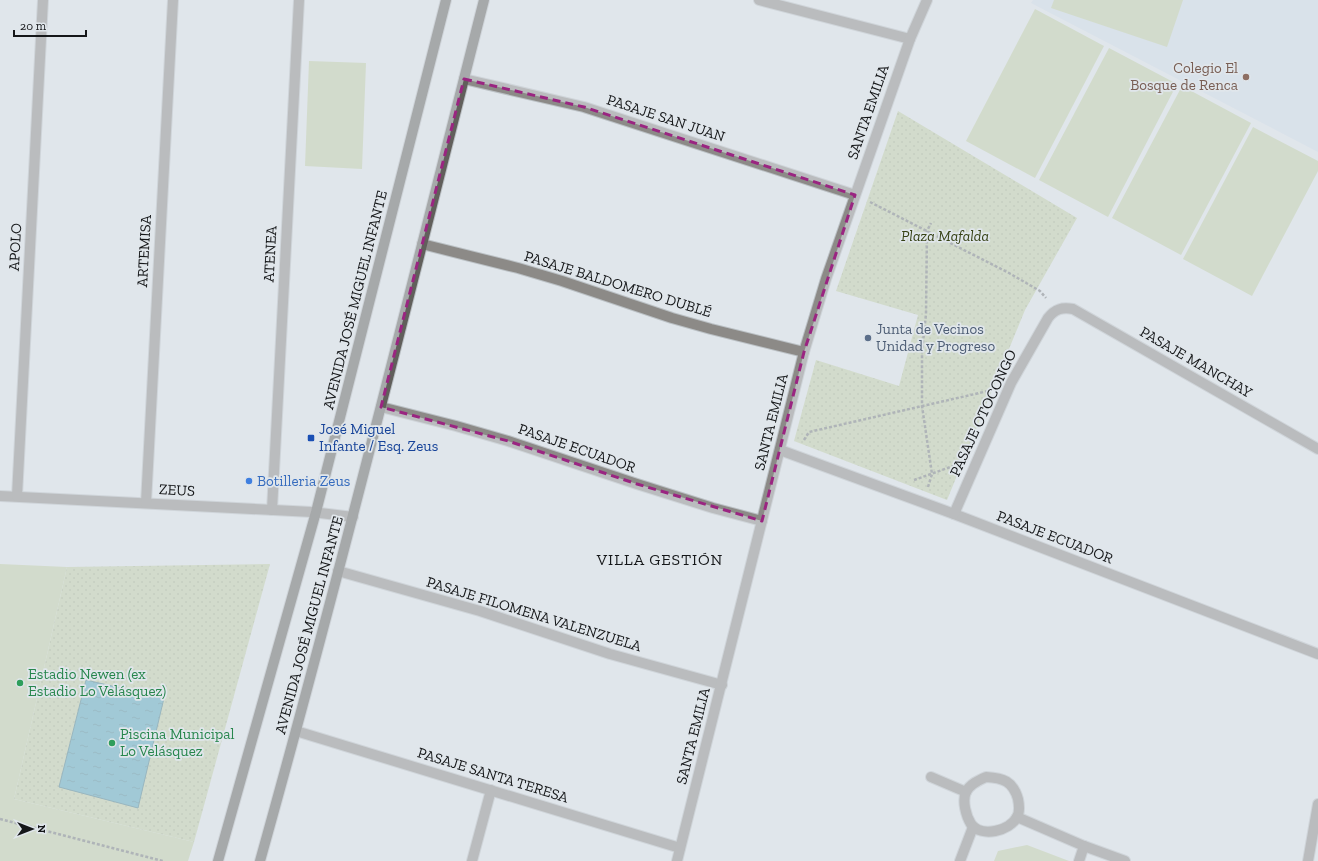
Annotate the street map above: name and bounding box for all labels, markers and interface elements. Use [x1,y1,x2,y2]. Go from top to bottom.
scale bar [14,12,86,38]
text: 20 m [20,19,47,33]
place label: Colegio El Bosque de Renca [1130,59,1238,94]
street label: SANTA EMILIA [843,62,893,162]
marker: Colegio El Bosque de Renca [1241,72,1251,82]
street label: PASAJE SAN JUAN [605,90,727,146]
street label: AVENIDA JOSÉ MIGUEL INFANTE [319,189,391,411]
street label: ARTEMISA [133,214,155,288]
street label: APOLO [5,222,25,272]
street label: ATENEA [260,225,280,283]
park label: Plaza Mafalda [901,227,989,245]
street label: PASAJE BALDOMERO DUBLÉ [522,247,714,321]
place label: Junta de Vecinos Unidad y Progreso [876,320,995,355]
street label: PASAJE MANCHAY [1137,323,1256,402]
marker: Junta de Vecinos Unidad y Progreso [863,333,873,343]
street label: PASAJE OTOCONGO [946,347,1020,479]
street label: SANTA EMILIA [750,371,792,472]
street label: PASAJE ECUADOR [516,419,639,477]
place label: José Miguel Infante / Esq. Zeus [319,420,438,455]
marker: José Miguel Infante / Esq. Zeus [306,433,316,443]
place label: Botilleria Zeus [257,472,350,490]
marker: Botilleria Zeus [244,476,254,486]
street label: ZEUS [158,480,196,500]
street label: PASAJE ECUADOR [994,507,1116,568]
street label: AVENIDA JOSÉ MIGUEL INFANTE [271,514,347,736]
district label: VILLA GESTIÓN [596,550,723,569]
street label: PASAJE FILOMENA VALENZUELA [424,573,644,655]
place label: Estadio Newen (ex Estadio Lo Velásquez) [28,665,166,700]
marker: Estadio Newen (ex Estadio Lo Velásquez) [15,678,25,688]
street label: SANTA EMILIA [672,685,714,786]
place label: Piscina Municipal Lo Velásquez [120,725,235,760]
marker: Piscina Municipal Lo Velásquez [107,738,117,748]
street label: PASAJE SANTA TERESA [415,743,571,807]
north arrow [12,809,52,849]
text: N [35,825,48,834]

